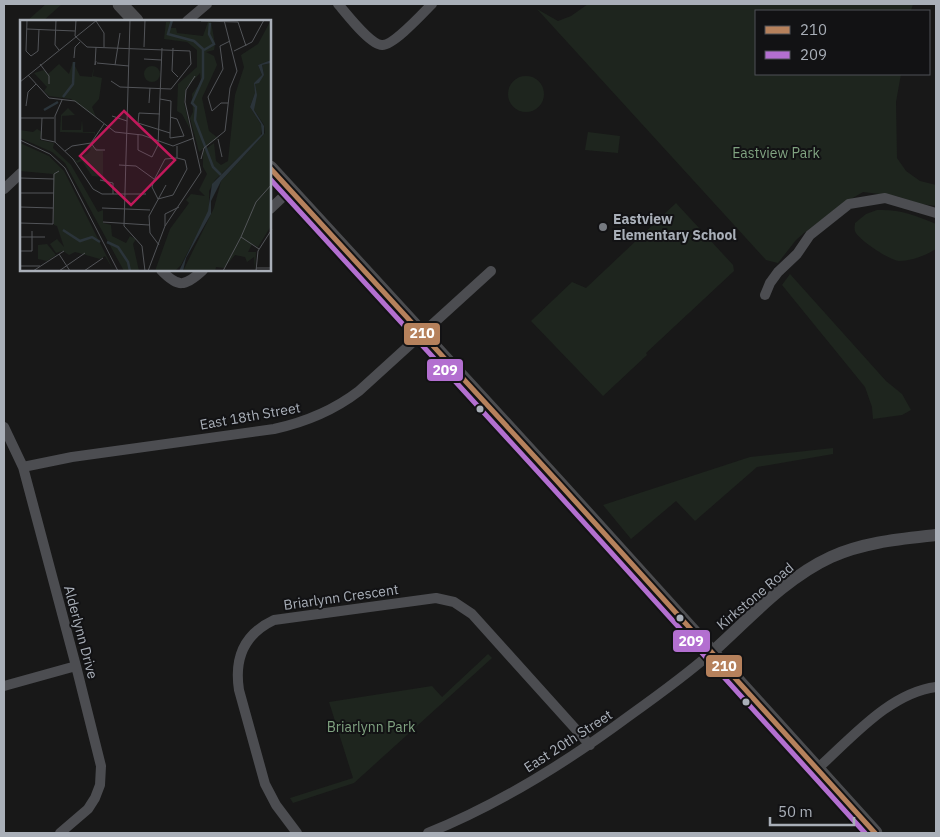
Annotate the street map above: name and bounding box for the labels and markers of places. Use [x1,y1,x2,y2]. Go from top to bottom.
place label: Eastview Elementary School [613,210,737,244]
marker: Eastview Elementary School [597,221,609,233]
unlabelled marker [475,404,485,414]
unlabelled marker [675,613,685,623]
unlabelled marker [741,697,751,707]

